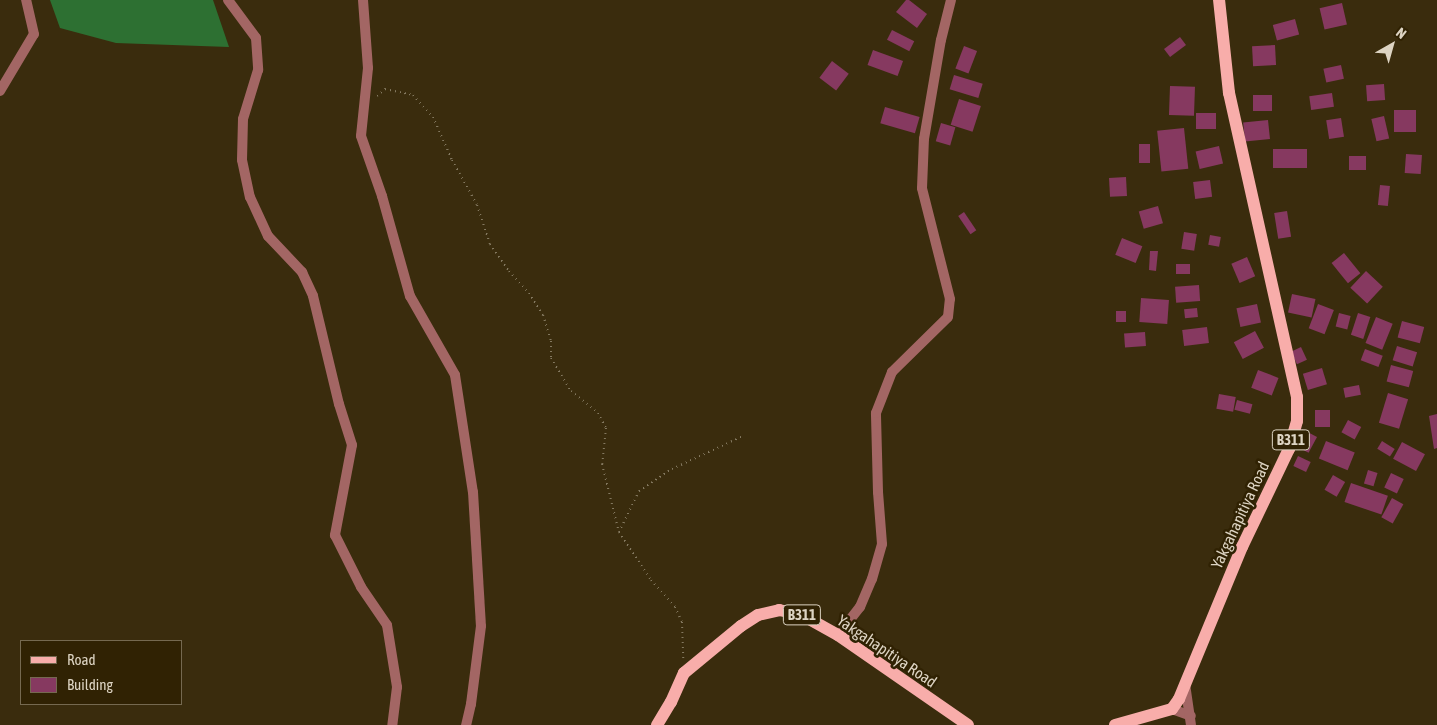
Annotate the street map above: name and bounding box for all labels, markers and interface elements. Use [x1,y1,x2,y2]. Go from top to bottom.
north arrow [1367,20,1417,70]
text: N [1393,24,1409,42]
road number: B311 [1271,428,1311,452]
street label: Yakgahapitiya Road [1207,458,1273,572]
road number: B311 [782,602,822,628]
street label: Yakgahapitiya Road [834,611,940,691]
legend [20,640,182,705]
text: Road [67,651,96,668]
text: Building [67,676,113,693]

